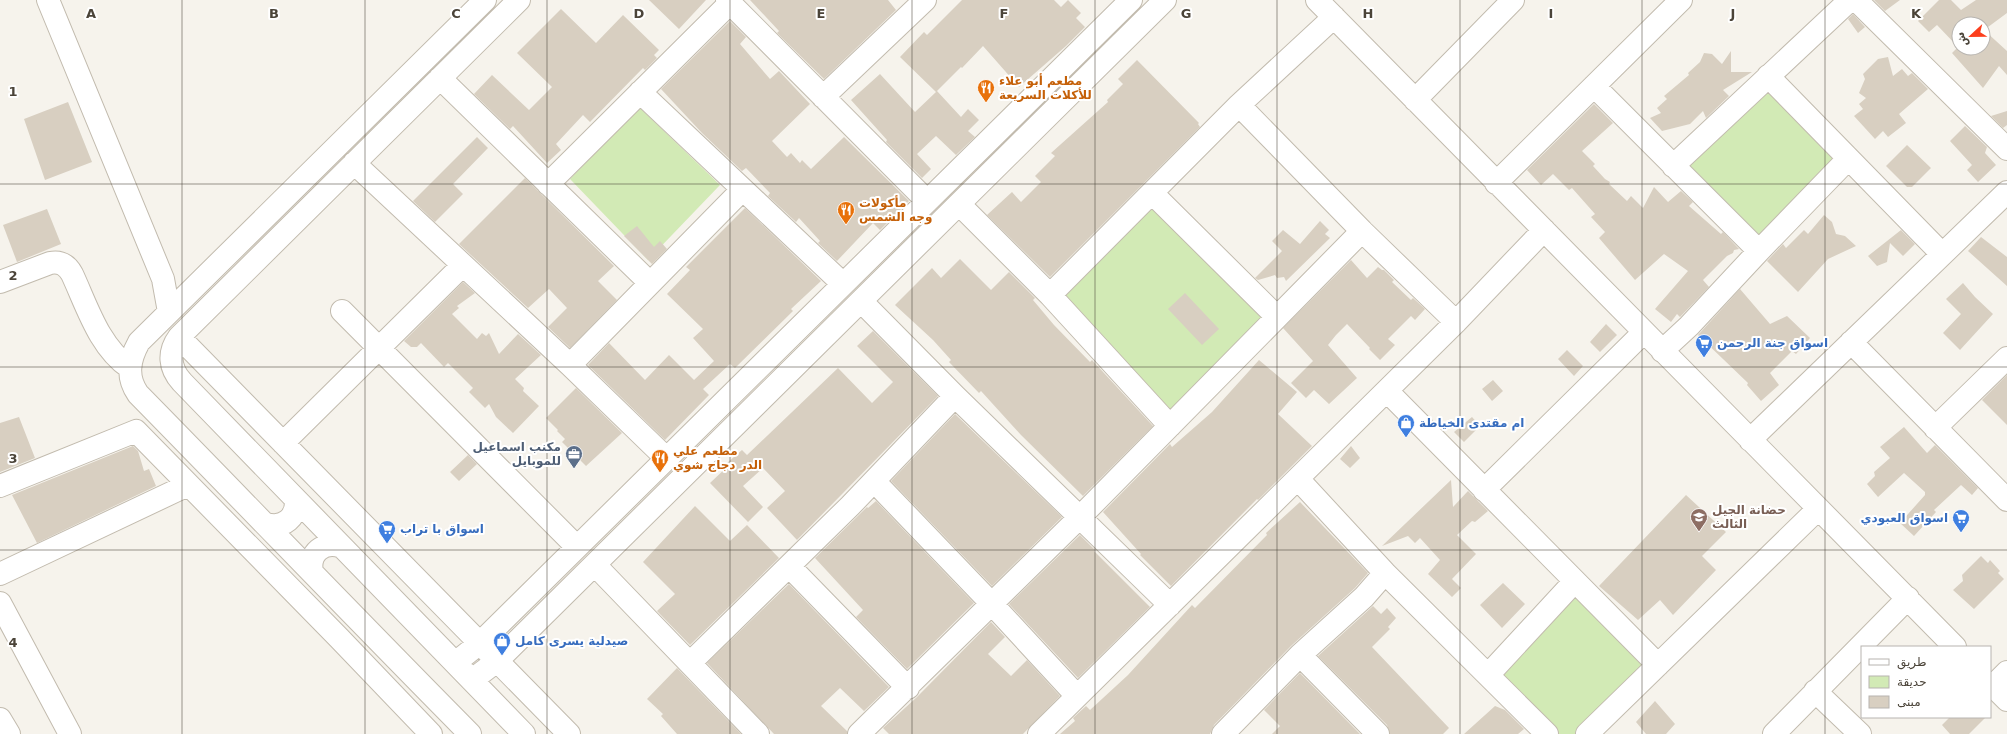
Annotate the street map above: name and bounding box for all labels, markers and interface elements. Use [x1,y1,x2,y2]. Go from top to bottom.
text: A [86,6,96,21]
text: B [269,6,279,21]
text: C [451,6,461,21]
text: D [634,6,645,21]
text: E [817,6,825,21]
text: F [1000,6,1008,21]
text: G [1181,6,1191,21]
text: H [1363,6,1373,21]
text: I [1549,6,1553,21]
text: J [1730,6,1735,21]
text: K [1911,6,1922,21]
north arrow [1951,16,1991,56]
text: ش [1953,30,1971,49]
place label: مطعم أبو علاء للأكلات السريعة [999,73,1092,102]
restaurant icon: مطعم أبو علاء للأكلات السريعة [976,78,996,103]
text: 1 [8,84,18,99]
place label: مأكولات وجه الشمس [859,195,932,225]
restaurant icon: مأكولات وجه الشمس [836,200,856,225]
text: 2 [8,268,18,283]
supermarket icon: اسواق جنة الرحمن [1694,333,1714,358]
place label: اسواق جنة الرحمن [1717,336,1828,351]
shop icon: ام مقتدى الخياطة [1396,413,1416,438]
place label: ام مقتدى الخياطة [1419,416,1524,431]
place label: مكنب اسماعيل للموبايل [473,440,561,469]
office icon: مكنب اسماعيل للموبايل [564,444,584,469]
place label: مطعم علي الدر دجاج شوي [673,444,762,473]
restaurant icon: مطعم علي الدر دجاج شوي [650,448,670,473]
text: 3 [8,451,18,466]
place label: حضانة الجيل الثالث [1712,503,1786,531]
school or university icon: حضانة الجيل الثالث [1689,507,1709,532]
supermarket icon: اسواق العبودي [1951,508,1971,533]
place label: اسواق العبودي [1861,511,1948,526]
supermarket icon: اسواق با تراب [377,519,397,544]
place label: اسواق با تراب [400,522,484,537]
shop icon: صيدلية يسرى كامل [492,631,512,656]
place label: صيدلية يسرى كامل [515,634,628,648]
text: 4 [8,635,18,650]
legend [1861,646,1991,718]
text: طريق [1897,655,1927,670]
text: حديقة [1897,675,1927,689]
text: مبنى [1897,695,1921,709]

